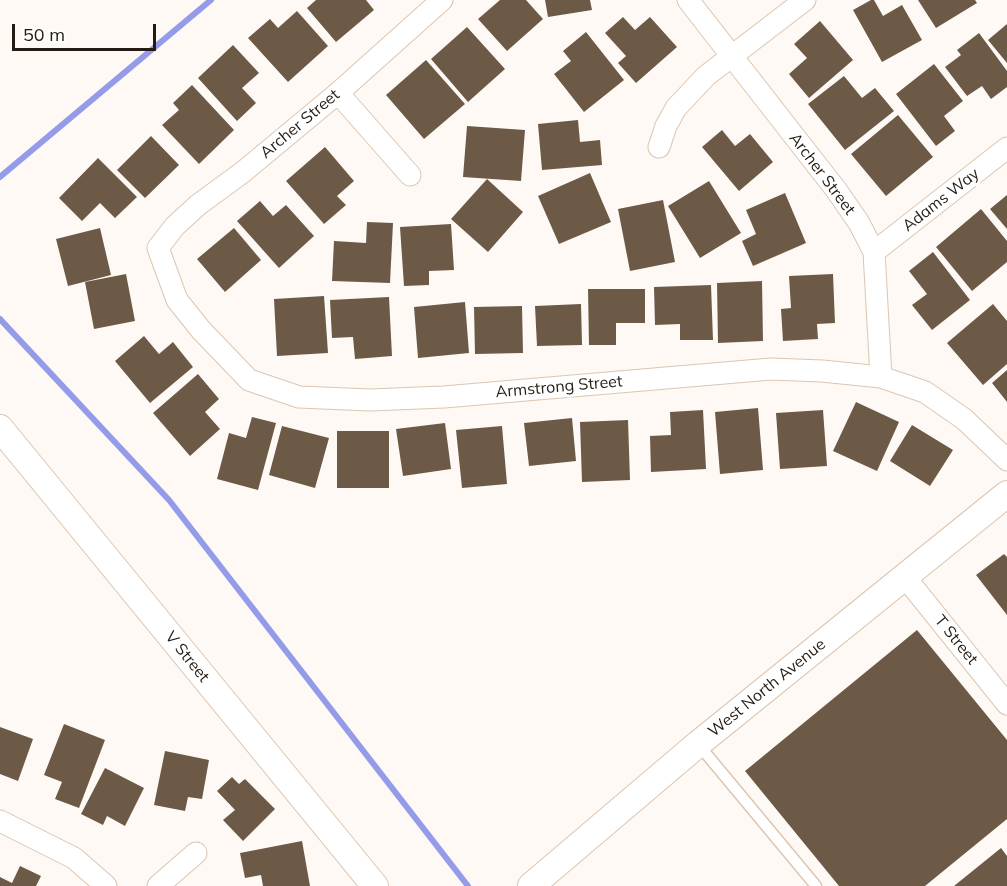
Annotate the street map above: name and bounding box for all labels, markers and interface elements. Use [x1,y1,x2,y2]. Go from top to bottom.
scale bar [15,12,159,50]
text: 50 m [23,23,65,46]
street label: Archer Street [256,85,344,163]
street label: Archer Street [785,129,859,219]
street label: Adams Way [899,164,983,236]
street label: Armstrong Street [495,372,623,402]
street label: T Street [930,611,982,669]
street label: V Street [161,628,213,686]
street label: West North Avenue [704,635,830,741]

